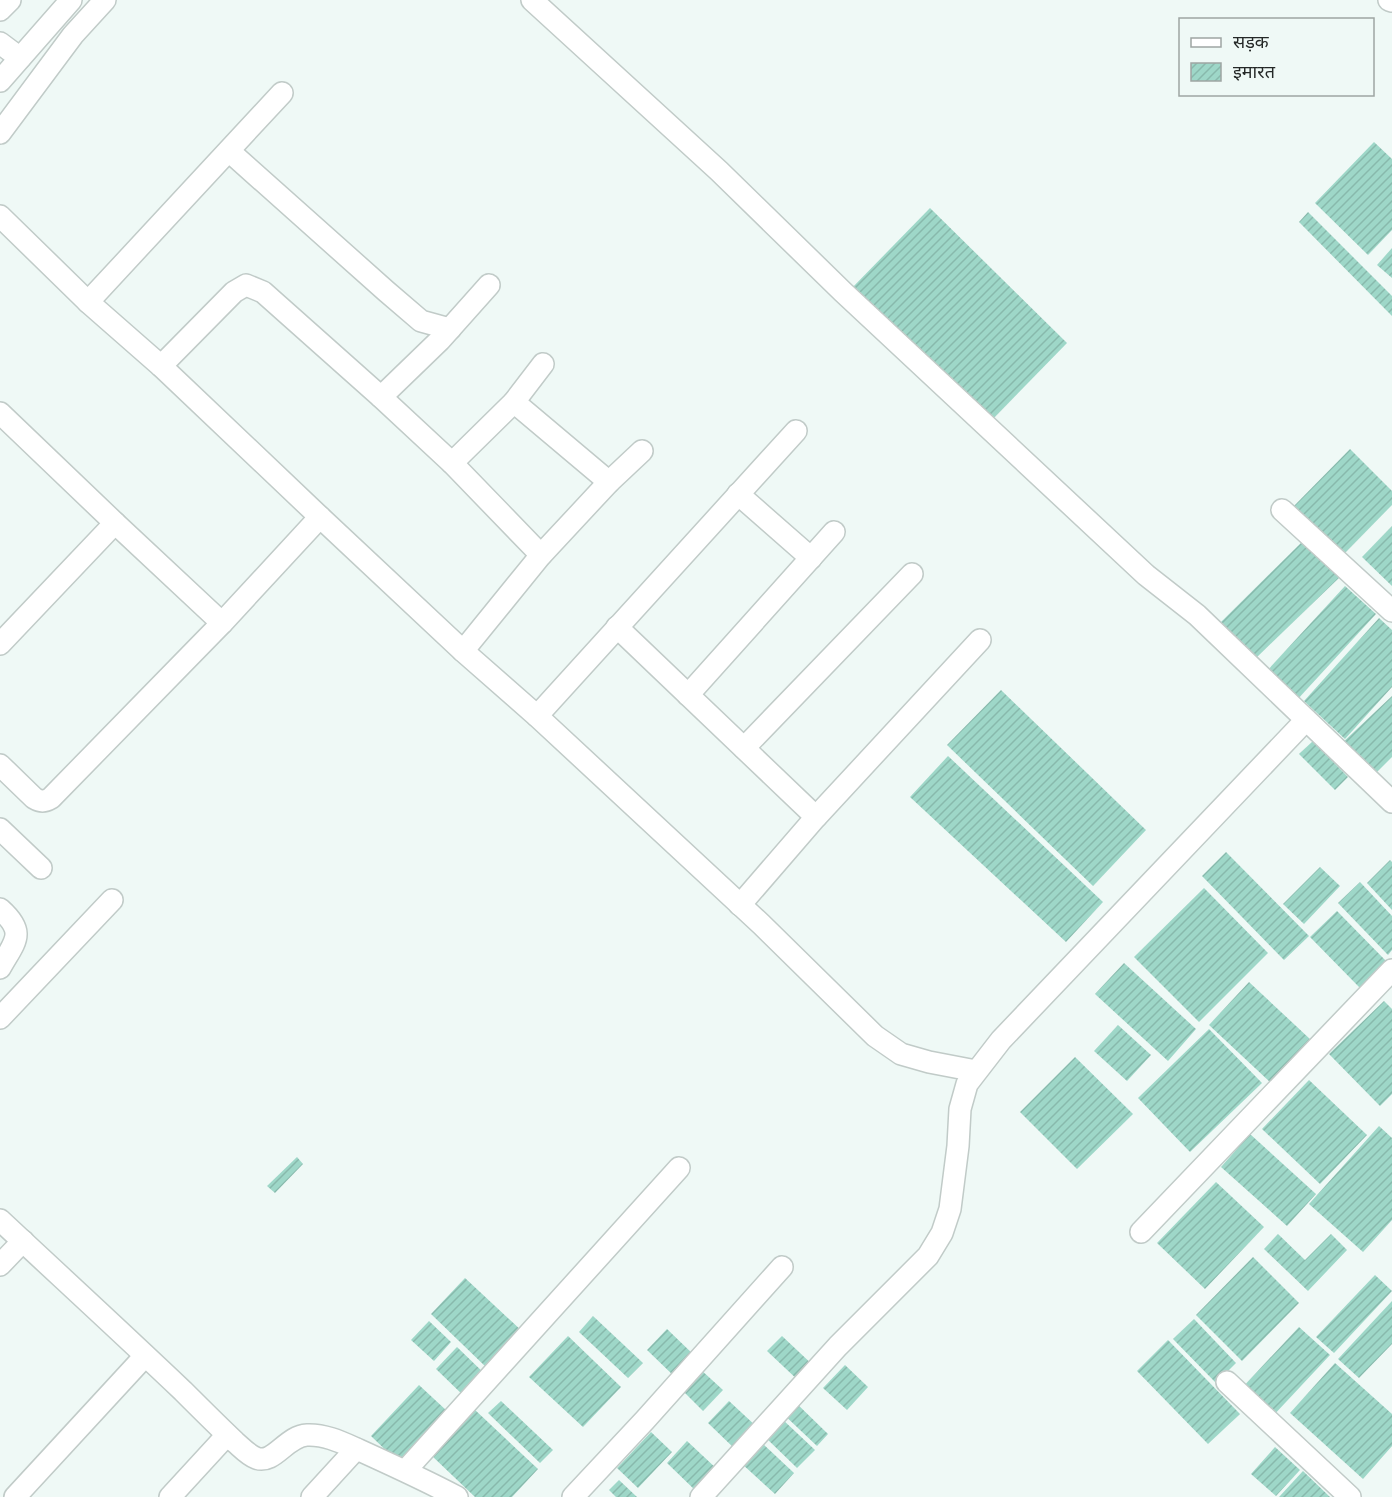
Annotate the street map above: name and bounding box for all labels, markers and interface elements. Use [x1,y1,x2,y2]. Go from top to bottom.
legend [1179,18,1374,96]
text: सड़क [1233,31,1270,52]
text: इमारत [1233,61,1276,82]

